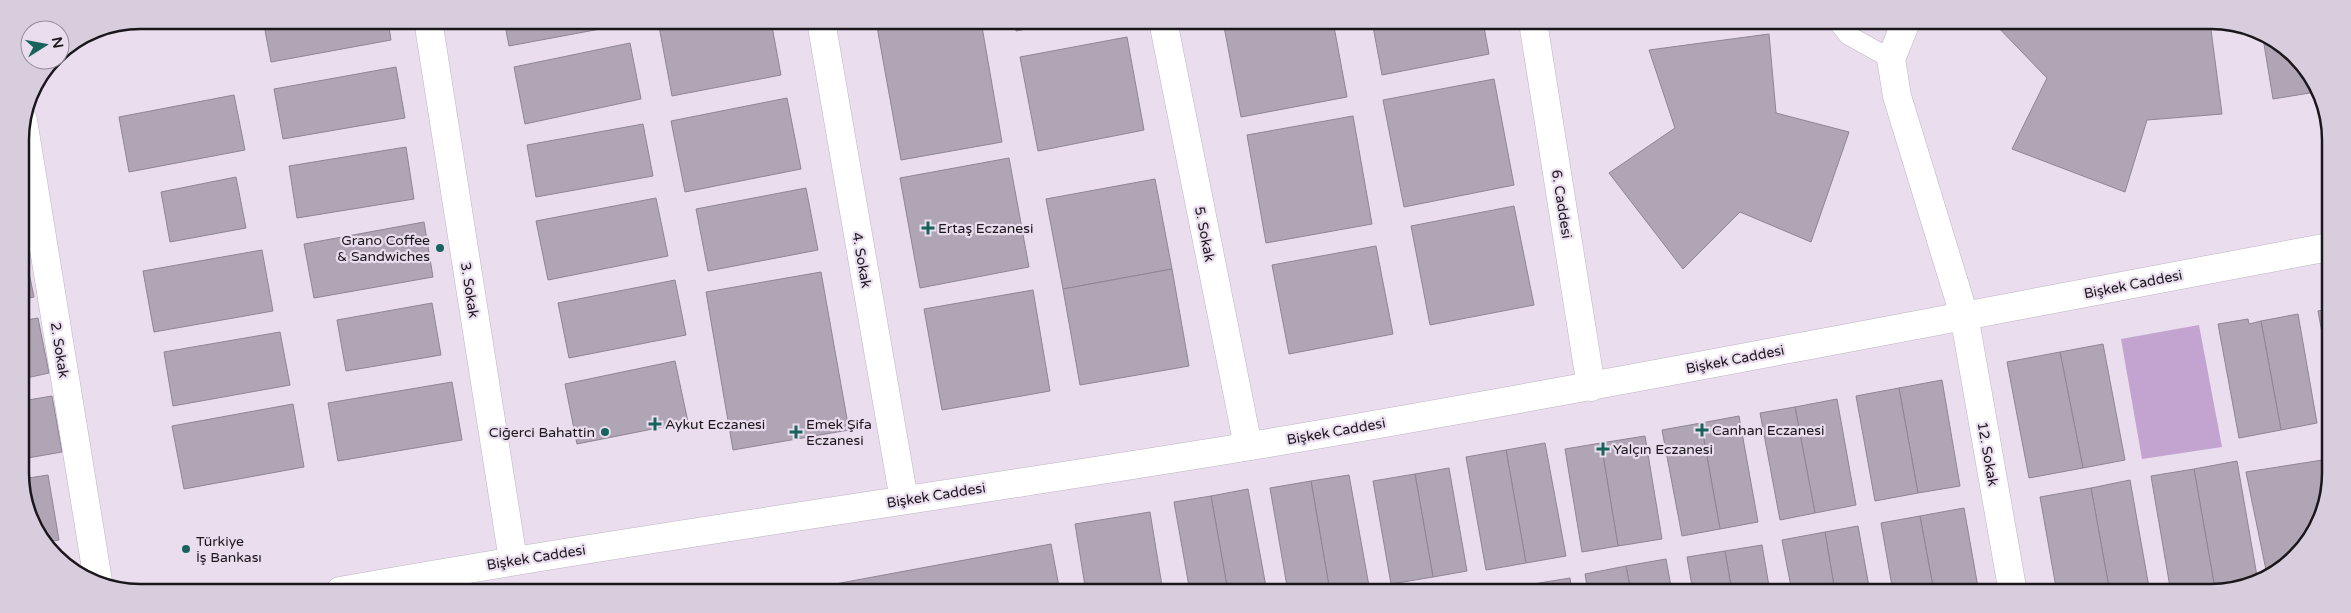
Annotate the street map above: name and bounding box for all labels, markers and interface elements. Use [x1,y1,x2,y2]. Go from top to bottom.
north arrow [20,20,70,70]
text: N [48,35,67,50]
street label: 6. Caddesi [1548,168,1575,240]
street label: 5. Sokak [1191,205,1218,264]
place label: Ertaş Eczanesi [938,220,1033,237]
marker: Ertaş Eczanesi [922,222,934,234]
street label: 4. Sokak [848,231,875,290]
place label: Grano Coffee & Sandwiches [337,232,430,265]
marker: Grano Coffee & Sandwiches [434,242,446,254]
street label: 3. Sokak [457,261,482,320]
street label: Bişkek Caddesi [2082,267,2184,302]
street label: 2. Sokak [47,321,72,380]
street label: Bişkek Caddesi [1684,342,1786,377]
street label: Bişkek Caddesi [1285,414,1387,449]
place label: Aykut Eczanesi [665,416,765,433]
place label: Emek Şifa Eczanesi [806,416,872,449]
marker: Aykut Eczanesi [649,418,661,430]
street label: 12. Sokak [1973,421,2002,488]
place label: Canhan Eczanesi [1712,422,1824,439]
place label: Ciğerci Bahattin [489,424,595,441]
marker: Canhan Eczanesi [1696,424,1708,436]
marker: Ciğerci Bahattin [599,426,611,438]
marker: Emek Şifa Eczanesi [790,426,802,438]
place label: Yalçın Eczanesi [1613,441,1713,458]
marker: Yalçın Eczanesi [1597,443,1609,455]
street label: Bişkek Caddesi [885,479,987,512]
place label: Türkiye İş Bankası [196,533,262,566]
street label: Bişkek Caddesi [485,541,587,574]
marker: Türkiye İş Bankası [180,543,192,555]

